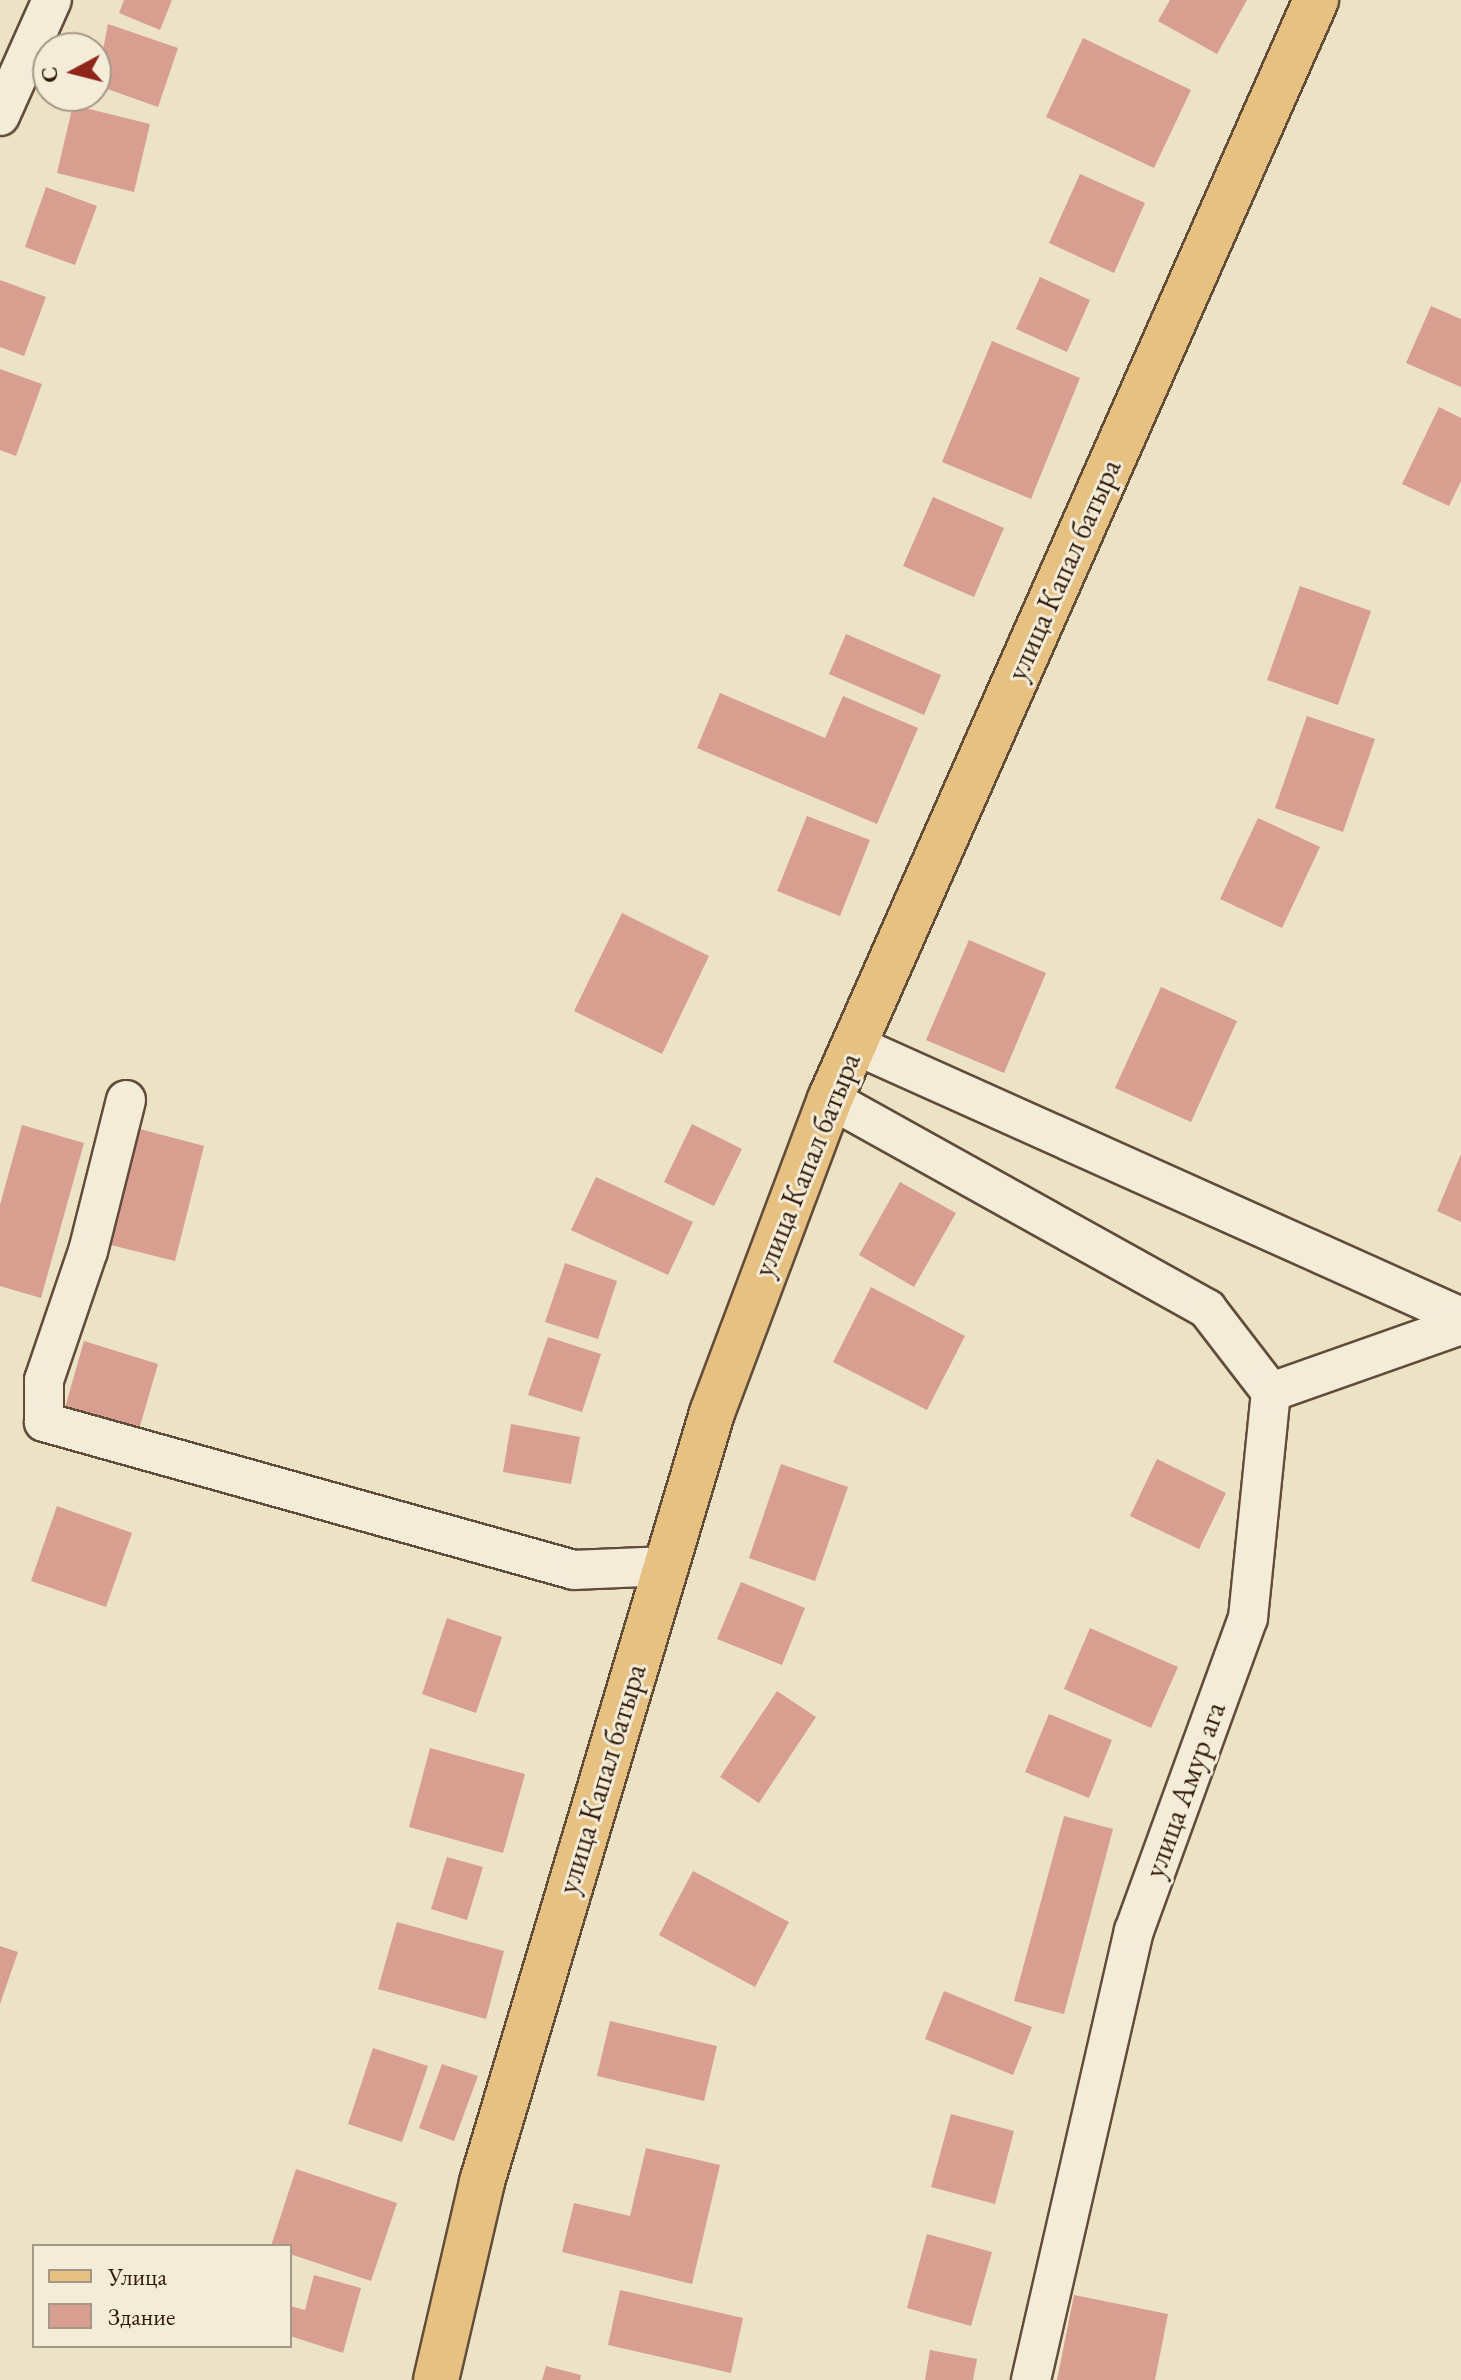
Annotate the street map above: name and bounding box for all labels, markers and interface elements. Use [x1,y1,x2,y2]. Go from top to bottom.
north arrow [32,32,112,112]
text: С [34,65,65,84]
street label: улица Капал батыра [999,454,1129,686]
street label: улица Капал батыра [746,1048,868,1282]
street label: улица Капал батыра [550,1660,654,1898]
street label: улица Амур ага [1136,1697,1234,1883]
legend [32,2244,292,2348]
text: Улица [108,2261,167,2292]
text: Здание [108,2301,175,2332]

